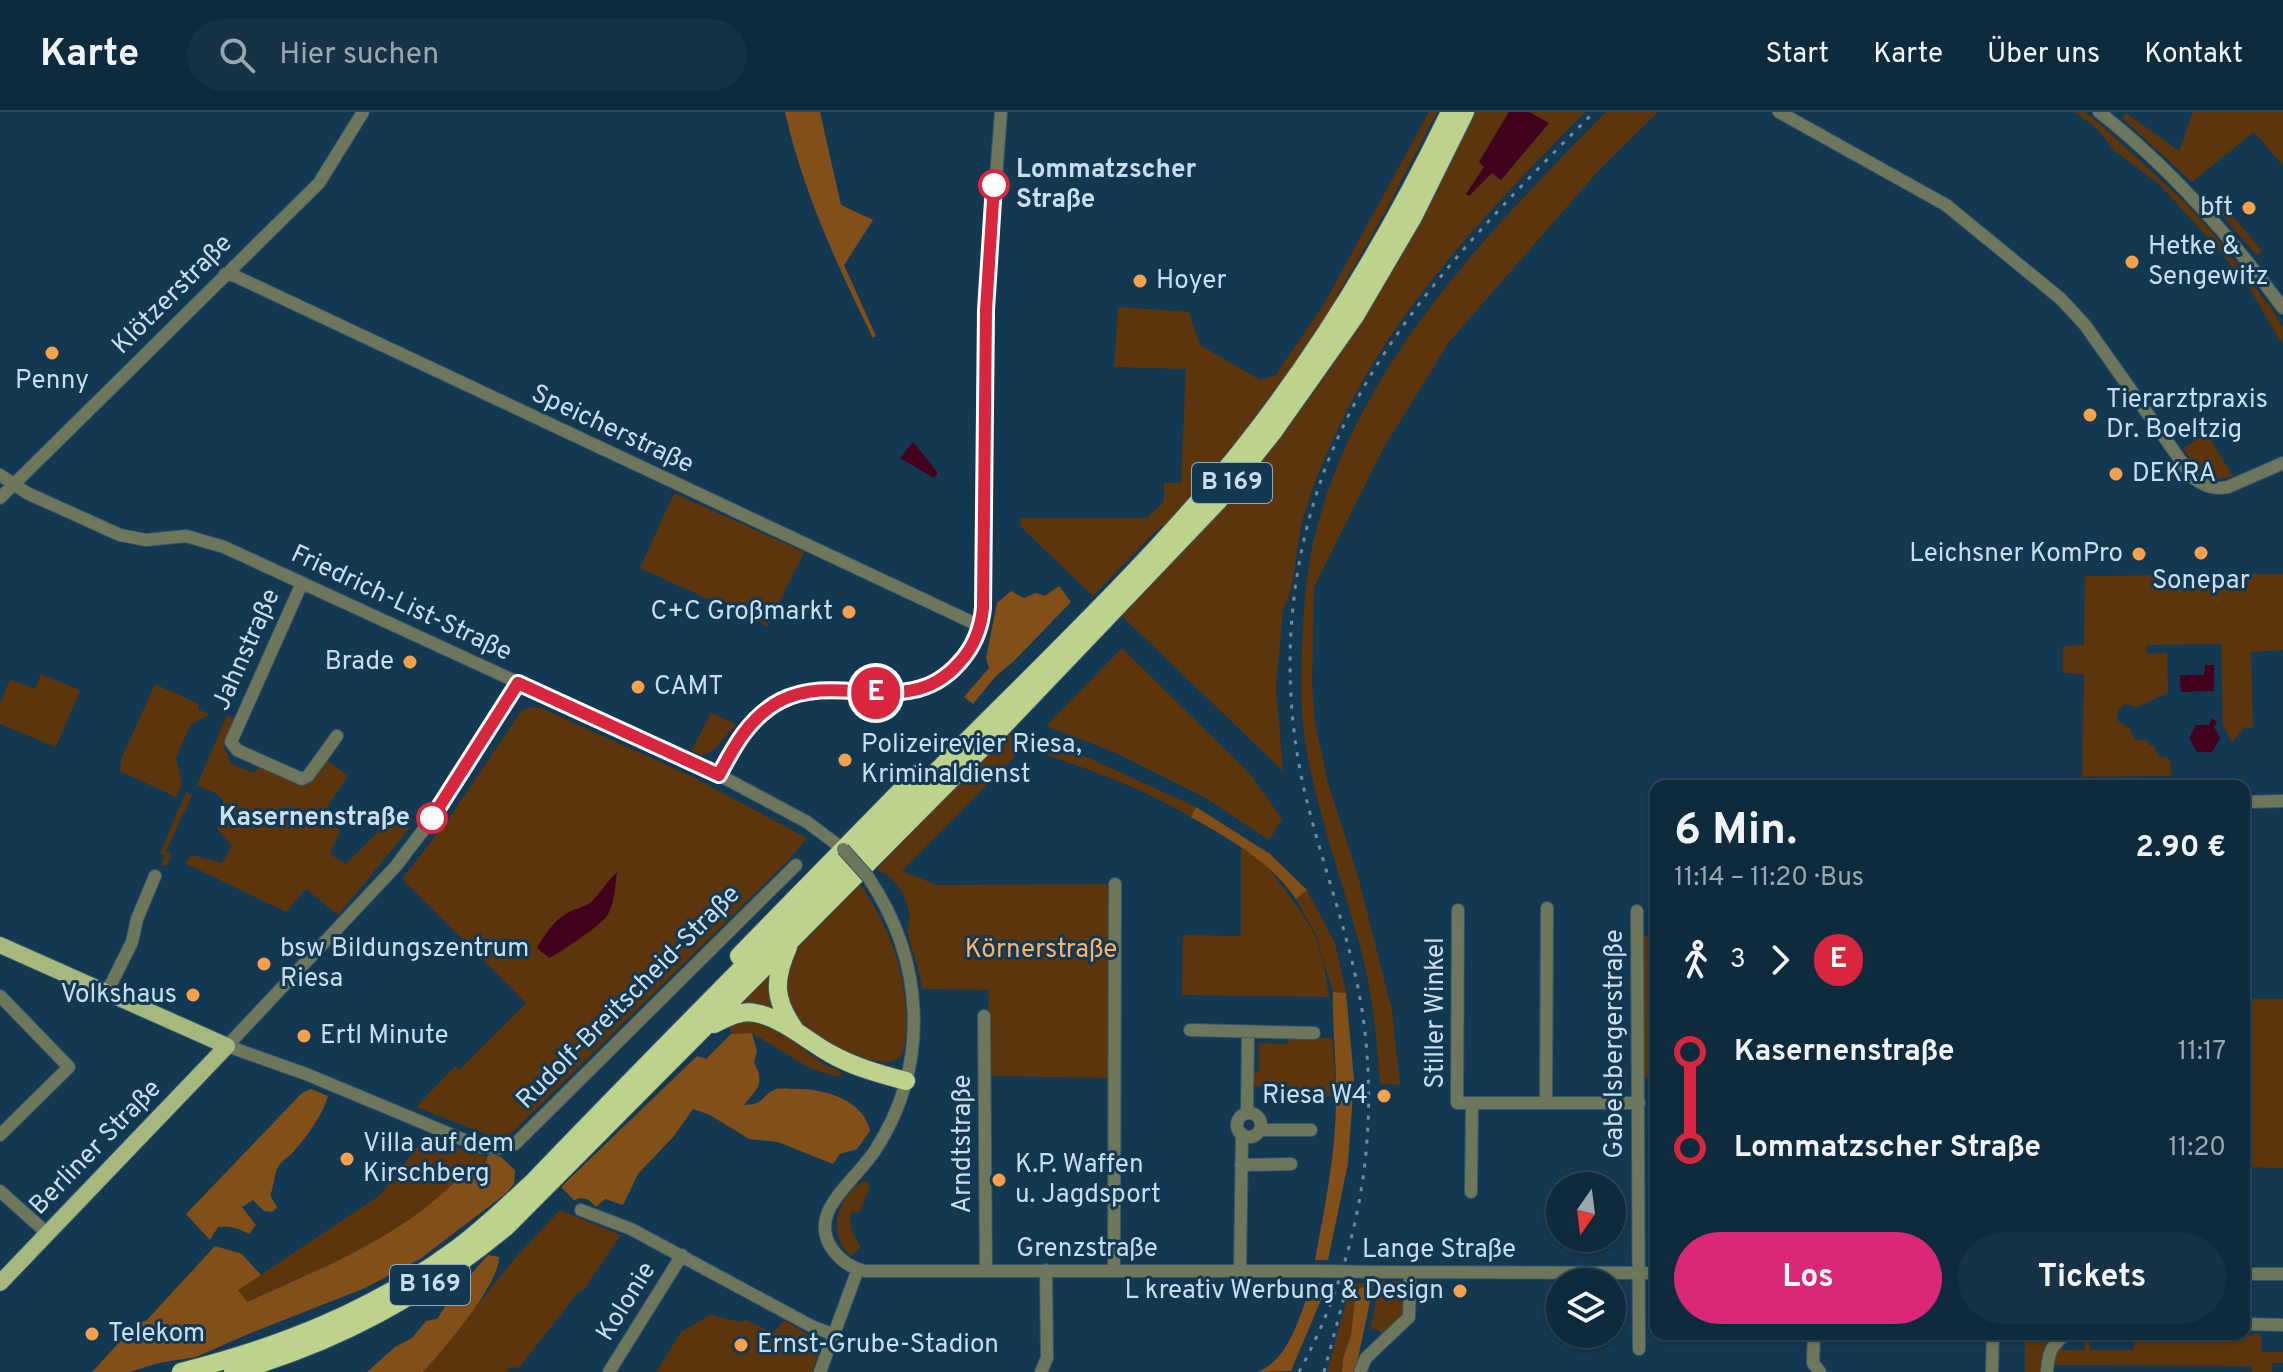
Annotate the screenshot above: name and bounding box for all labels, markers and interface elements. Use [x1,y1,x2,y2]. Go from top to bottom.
search box [187,19,747,91]
text: Karte [40,31,139,80]
icon: search [215,33,259,77]
text: Hier suchen [279,37,439,74]
text: Start [1765,37,1829,73]
text: Karte [1873,37,1943,73]
text: Über uns [1987,37,2100,73]
text: Kontakt [2144,37,2243,73]
place label: Lommatzscher Straße [1016,154,1197,217]
marker: Lommatzscher Straße [979,170,1009,200]
place label: bft [2200,192,2233,225]
marker: bft [2240,199,2258,217]
street label: Klötzerstraße [106,228,240,362]
place label: Hetke & Sengewitz [2148,231,2269,294]
marker: Hetke & Sengewitz [2123,253,2141,271]
place label: Hoyer [1156,265,1227,298]
marker: Hoyer [1131,272,1149,290]
marker: Penny [43,344,61,362]
place label: Penny [15,365,89,398]
street label: Speicherstraße [525,378,699,482]
place label: Tierarztpraxis Dr. Boeltzig [2106,384,2268,447]
marker: Tierarztpraxis Dr. Boeltzig [2081,406,2099,424]
place label: DEKRA [2132,458,2216,491]
road number: B 169 [1192,463,1272,503]
marker: DEKRA [2107,465,2125,483]
street label: Friedrich-List-Straße [285,538,517,670]
place label: Leichsner KomPro [1909,538,2123,571]
marker: Sonepar [2192,544,2210,562]
marker: Leichsner KomPro [2130,545,2148,563]
place label: Sonepar [2152,565,2250,598]
street label: Jahnstraße [206,584,288,716]
place label: C+C Großmarkt [650,596,833,629]
marker: C+C Großmarkt [840,603,858,621]
place label: Brade [325,646,394,679]
marker: Brade [401,653,419,671]
line badge: E [850,667,902,719]
place label: CAMT [654,671,723,704]
text: E [867,675,885,711]
marker: CAMT [629,678,647,696]
place label: Polizeirevier Riesa, Kriminaldienst [861,729,1082,792]
marker: Polizeirevier Riesa, Kriminaldienst [836,751,854,769]
place label: Kasernenstraße [219,802,410,835]
marker: Kasernenstraße [417,803,447,833]
text: 6 Min. [1674,804,1797,860]
text: 2.90 € [2136,830,2226,867]
text: 11:14 – 11:20 · Bus [1674,862,1864,895]
street label: Rudolf-Breitscheid-Straße [510,879,748,1117]
street label: Gabelsbergerstraße [1599,929,1632,1159]
place label: bsw Bildungszentrum Riesa [280,933,529,996]
park label: Körnerstraße [965,934,1117,967]
street label: Stiller Winkel [1420,937,1453,1089]
icon: walk [1674,938,1718,982]
icon: forward [1758,938,1802,982]
text: E [1830,942,1847,978]
text: 3 [1730,944,1746,977]
marker: bsw Bildungszentrum Riesa [255,955,273,973]
place label: Volkshaus [60,979,177,1012]
marker: Volkshaus [184,986,202,1004]
place label: Ertl Minute [320,1020,449,1053]
marker: Ertl Minute [295,1027,313,1045]
text: Kasernenstraße [1734,1034,1955,1071]
text: 11:17 [2178,1036,2226,1069]
street label: Berliner Straße [23,1073,169,1223]
street label: Arndtstraße [947,1074,980,1214]
place label: Riesa W4 [1262,1080,1368,1113]
marker: Riesa W4 [1375,1087,1393,1105]
place label: Villa auf dem Kirschberg [363,1128,514,1191]
text: Lommatzscher Straße [1734,1130,2041,1167]
text: 11:20 [2168,1132,2226,1165]
place label: K.P. Waffen u. Jagdsport [1015,1149,1161,1212]
marker: Villa auf dem Kirschberg [338,1150,356,1168]
marker: K.P. Waffen u. Jagdsport [990,1171,1008,1189]
north arrow [1546,1172,1626,1252]
map controls [1546,1172,1626,1348]
button: Los [1674,1232,1942,1324]
button: Tickets [1958,1232,2226,1324]
street label: Grenzstraße [1016,1233,1158,1266]
street label: Lange Straße [1362,1234,1516,1267]
street label: Kolonie [590,1256,664,1348]
road number: B 169 [390,1265,470,1305]
button: layers [1546,1268,1626,1348]
place label: L kreativ Werbung & Design [1125,1275,1444,1308]
marker: L kreativ Werbung & Design [1451,1282,1469,1300]
place label: Telekom [108,1318,205,1351]
marker: Telekom [83,1325,101,1343]
place label: Ernst-Grube-Stadion [757,1329,999,1362]
marker: Ernst-Grube-Stadion [732,1336,750,1354]

